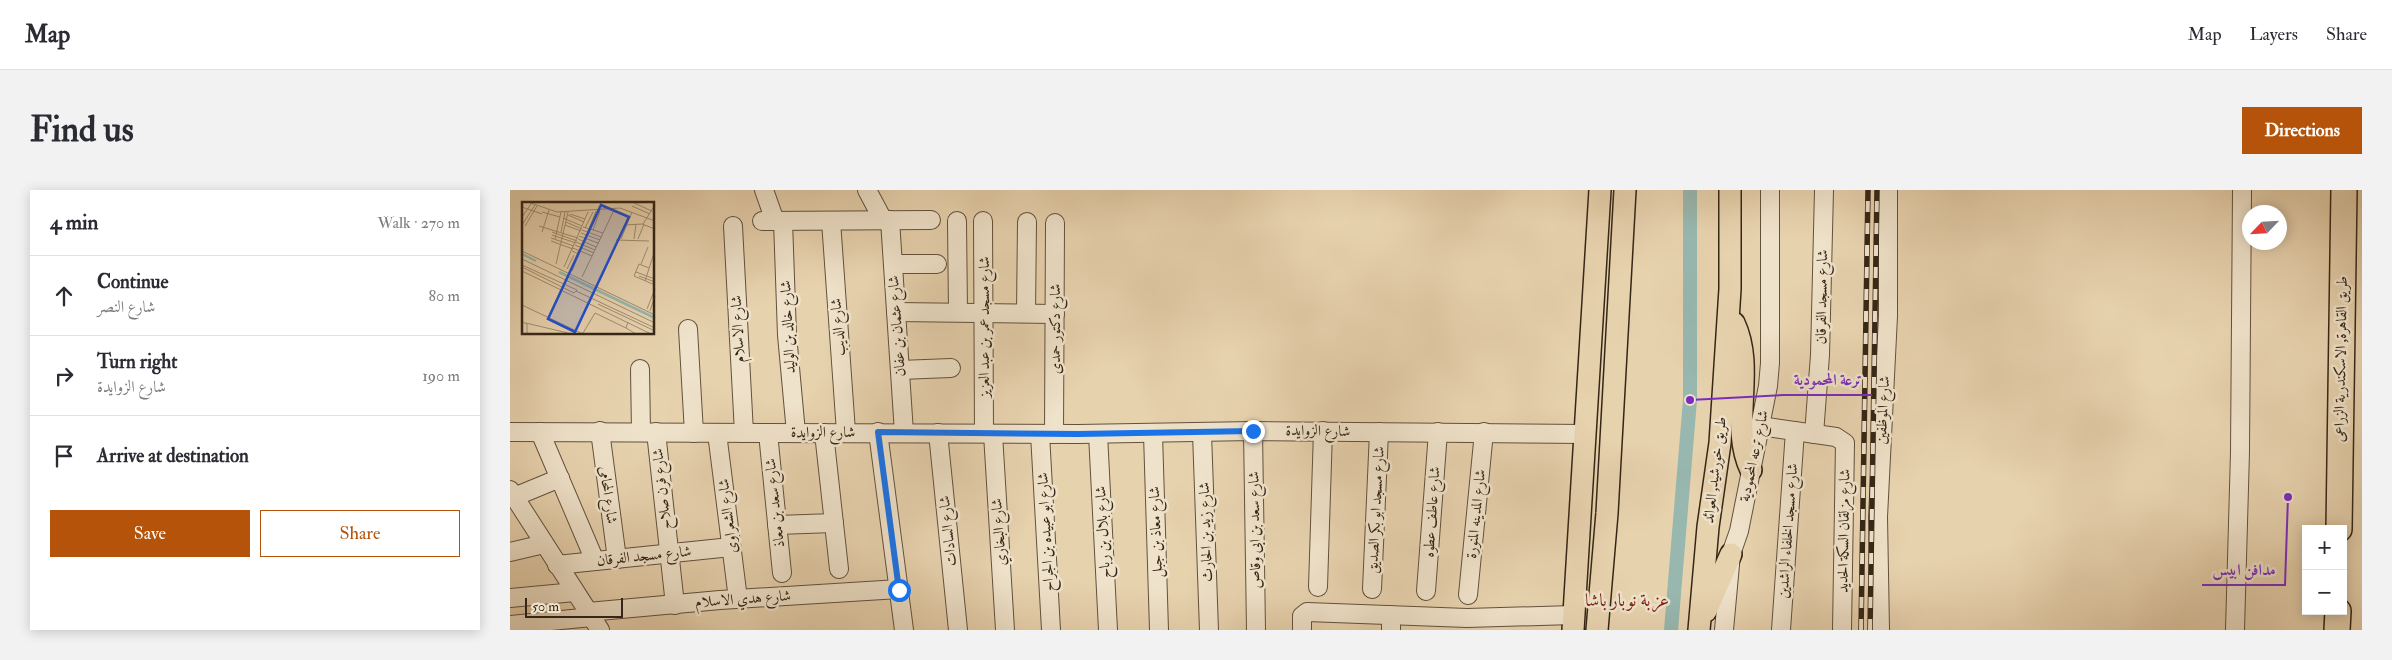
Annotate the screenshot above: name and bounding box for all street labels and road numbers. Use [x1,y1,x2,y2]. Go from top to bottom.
street label: شارع مسجد الفرقان [1812,249,1835,345]
street label: شارع مسجد عمر بن عبد العزيز [975,257,997,399]
street label: شارع عثمان بن عفان [884,275,913,377]
street label: طريق القاهرة, الاسكندرية الزراعى [2330,276,2352,442]
street label: شارع خالد بن الوليد [776,280,803,374]
street label: شارع دكتور حمدى [1046,284,1068,374]
street label: شارع الاسلام [727,295,752,363]
street label: شارع الديب [827,297,852,357]
street label: شارع الموظفين [1872,375,1897,445]
street label: شارع ترعه المحمودية [1735,408,1776,504]
street label: طريق خورشيد, العوائد [1699,416,1731,524]
street label: شارع الزوايدة [1285,421,1350,444]
street label: شارع الزوايدة [791,423,855,445]
street label: شارع مسجد ابو بكر الصديق [1363,446,1392,575]
street label: شارع فرن صلاح [648,447,679,530]
street label: شارع سعد بن معاذ [761,457,792,548]
street label: شارع مسجد الخلفاء الراشدين [1774,463,1805,600]
street label: شارع المحامى [592,465,621,526]
street label: شارع عاطف عطوه [1419,466,1448,558]
street label: شارع المدينه المنورة [1462,468,1493,560]
street label: شارع مزلقان السكة الحديد [1833,469,1858,593]
street label: شارع سعد بن ابى وقاص [1244,471,1269,589]
street label: شارع ابو عبيده بن الجراح [1033,472,1062,592]
street label: شارع الشعراوى [714,477,745,554]
street label: شارع زيد بن الحارث [1195,482,1220,582]
street label: شارع بلال بن رباح [1091,485,1118,579]
street label: شارع معاذ بن جبل [1145,486,1170,578]
street label: شارع السادات [935,494,964,567]
street label: شارع البخاري [987,497,1014,566]
street label: شارع مسجد الفرقان [596,542,693,573]
street label: شارع هدي الاسلام [694,586,792,615]

